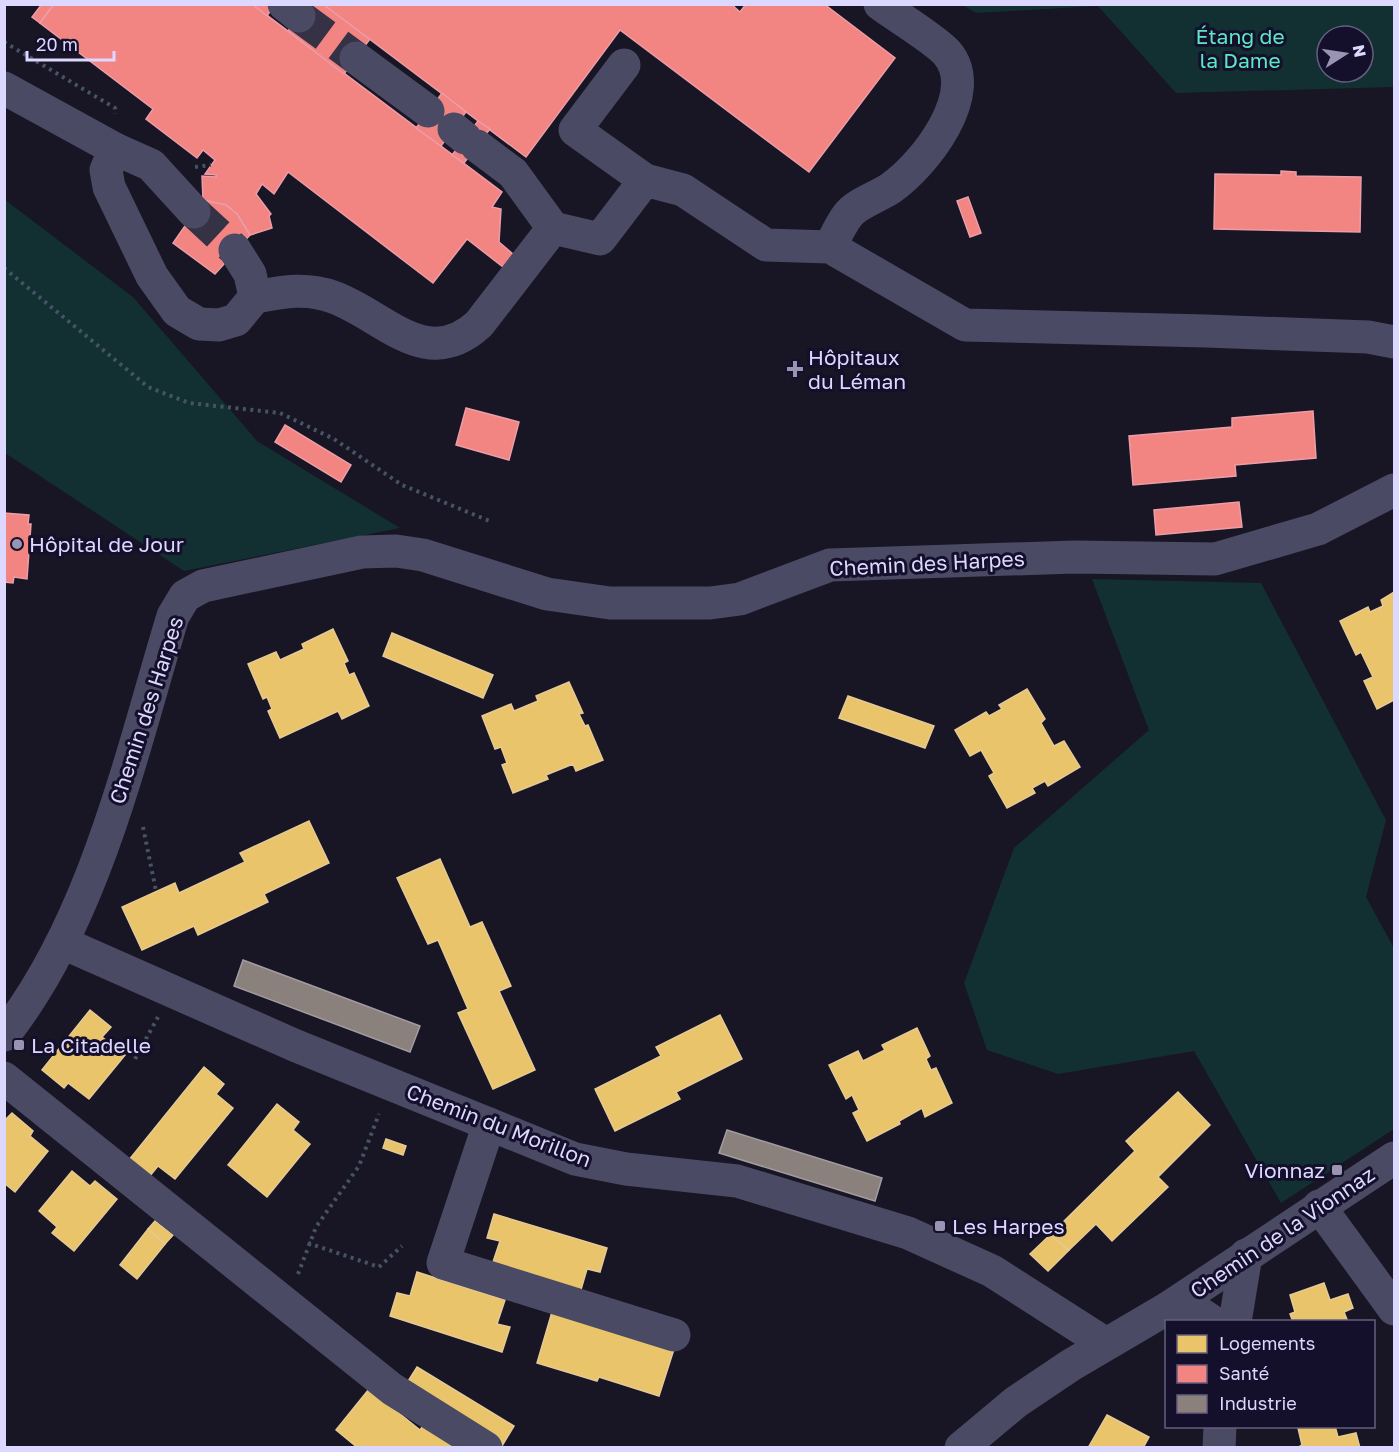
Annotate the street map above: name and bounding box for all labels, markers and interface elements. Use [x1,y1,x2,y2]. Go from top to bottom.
park label: Étang de la Dame [1195,23,1285,73]
scale bar [27,24,114,62]
north arrow [1315,24,1375,84]
text: 20 m [36,33,78,55]
text: N [1349,43,1371,59]
place label: Hôpitaux du Léman [808,344,906,394]
marker: Hôpitaux du Léman [786,360,804,378]
place label: Hôpital de Jour [29,531,184,557]
marker: Hôpital de Jour [10,537,24,551]
street label: Chemin des Harpes [829,545,1025,581]
street label: Chemin des Harpes [103,613,189,807]
place label: La Citadelle [31,1032,151,1058]
marker: La Citadelle [12,1038,26,1052]
street label: Chemin du Morillon [403,1078,595,1172]
place label: Vionnaz [1244,1157,1325,1183]
street label: Chemin de la Vionnaz [1185,1161,1379,1303]
marker: Vionnaz [1330,1163,1344,1177]
place label: Les Harpes [952,1213,1065,1239]
marker: Les Harpes [933,1219,947,1233]
legend [1165,1320,1375,1428]
text: Logements [1219,1332,1315,1354]
text: Santé [1219,1362,1269,1384]
text: Industrie [1219,1392,1297,1414]

